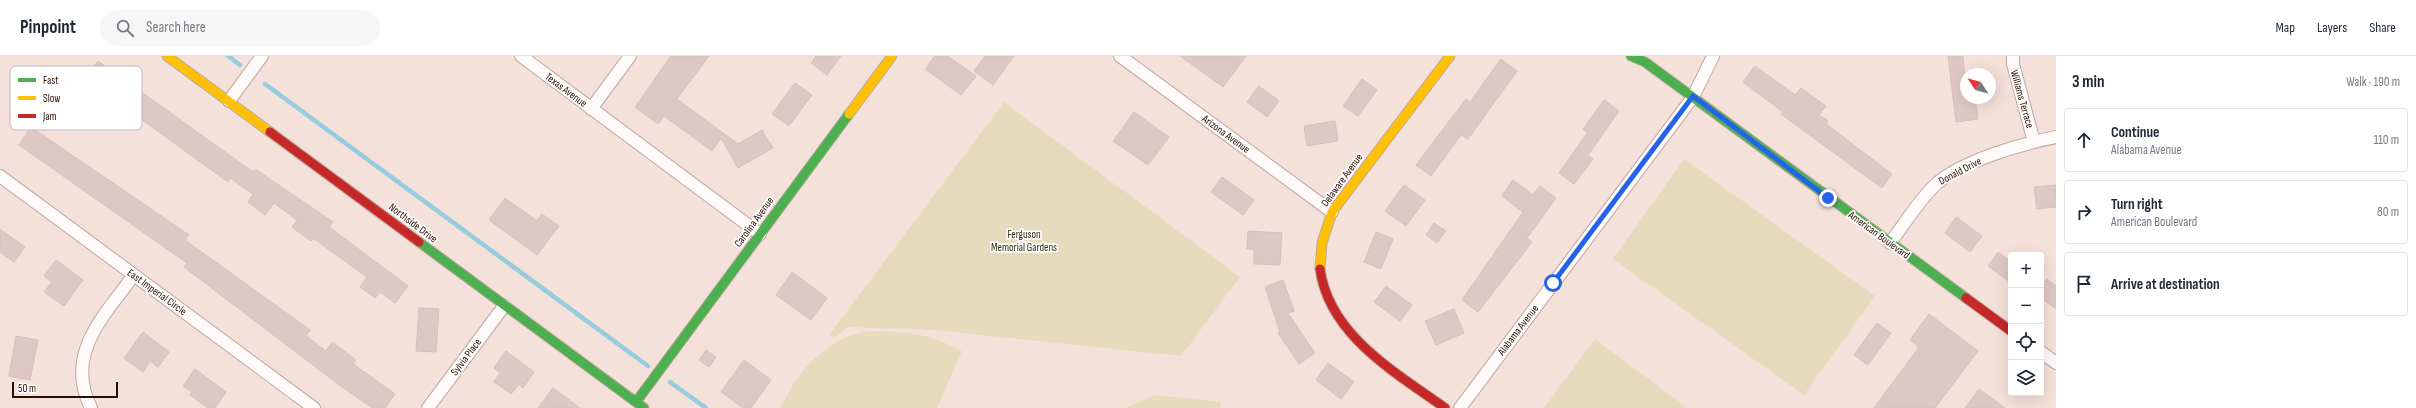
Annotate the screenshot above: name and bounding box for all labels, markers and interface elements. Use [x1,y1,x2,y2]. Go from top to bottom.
search box [100,10,380,46]
text: Pinpoint [20,16,76,39]
icon: search [114,17,136,39]
text: Search here [146,18,206,37]
text: Map [2275,19,2295,36]
text: Layers [2317,19,2347,36]
text: Share [2369,19,2396,36]
legend [10,66,142,130]
north arrow [1960,68,1996,104]
street label: Williams Terrace [2007,68,2037,130]
street label: Texas Avenue [543,70,589,110]
text: 3 min [2072,72,2105,92]
text: Fast [43,74,59,87]
text: Walk · 190 m [2346,74,2400,90]
text: Slow [43,92,60,105]
text: Jam [42,110,57,123]
street label: Arizona Avenue [1199,112,1253,156]
text: Continue [2111,123,2160,142]
icon: ahead [2073,129,2095,151]
text: 110 m [2374,132,2399,148]
text: Alabama Avenue [2111,142,2182,158]
street label: Delaware Avenue [1318,151,1366,209]
street label: Donald Drive [1936,154,1984,188]
route end [1819,189,1837,207]
street label: Carolina Avenue [731,194,777,250]
text: Turn right [2111,195,2163,214]
street label: Northside Drive [386,201,440,245]
icon: right [2073,201,2095,223]
text: 80 m [2377,204,2399,220]
street label: American Boulevard [1845,208,1913,262]
text: American Boulevard [2111,214,2197,230]
park label: Ferguson Memorial Gardens [991,228,1057,254]
map controls [2008,252,2044,396]
button: + [2008,252,2044,288]
street label: East Imperial Circle [125,266,189,318]
icon: arrive [2073,273,2095,295]
route start [1544,274,1562,292]
text: Arrive at destination [2111,275,2220,294]
button: − [2008,288,2044,324]
street label: Alabama Avenue [1494,302,1541,359]
button: locate [2008,324,2044,360]
street label: Sylvia Place [448,336,484,378]
button: layers [2008,360,2044,396]
scale bar [12,380,118,399]
text: 50 m [18,382,36,395]

